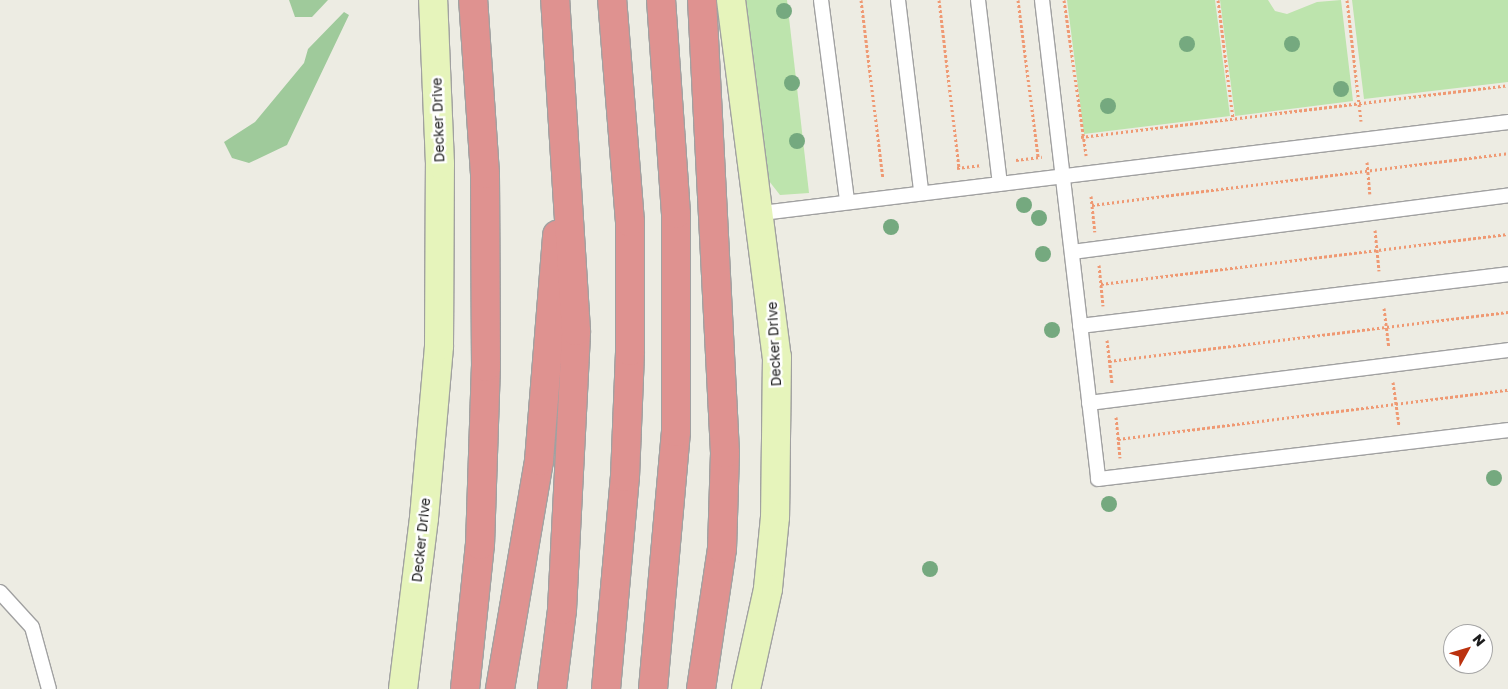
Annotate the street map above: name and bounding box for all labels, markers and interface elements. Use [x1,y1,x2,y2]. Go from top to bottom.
street label: Decker Drive [428,77,448,163]
street label: Decker Drive [763,301,785,387]
street label: Decker Drive [408,497,434,583]
north arrow [1443,624,1493,674]
text: N [1469,630,1489,649]

